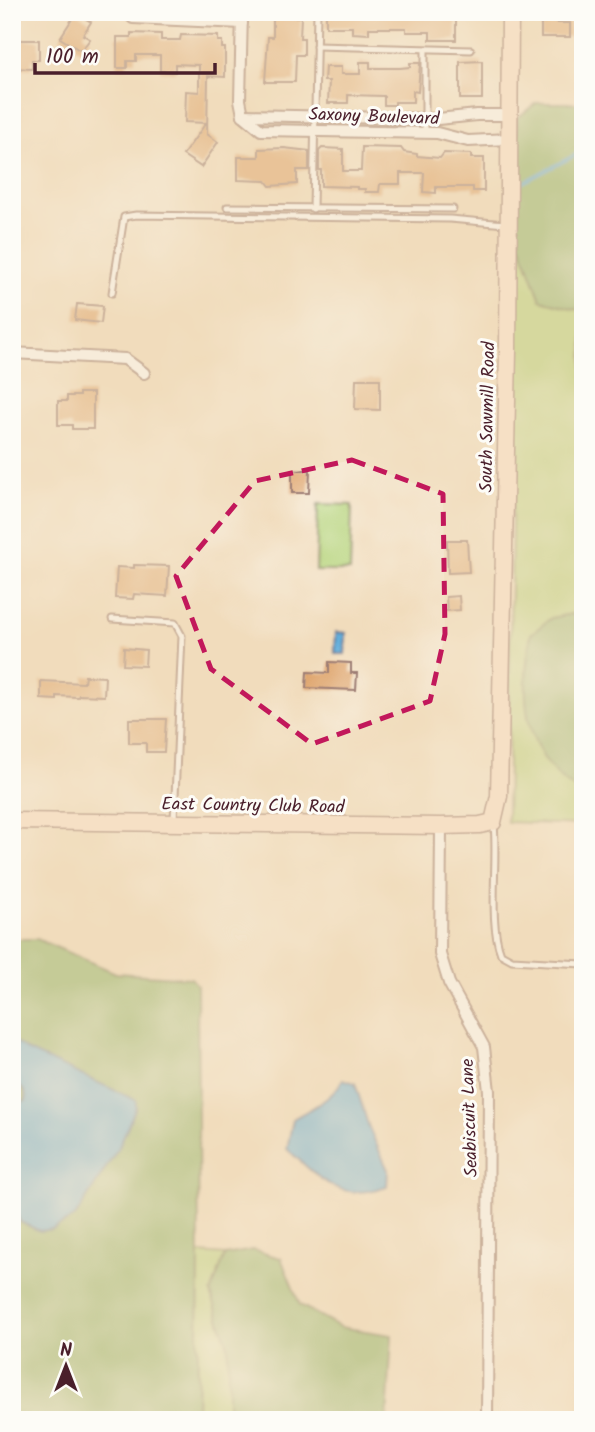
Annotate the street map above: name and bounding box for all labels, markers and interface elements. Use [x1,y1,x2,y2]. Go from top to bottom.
scale bar [35,32,215,76]
text: 100 m [46,41,99,74]
street label: Saxony Boulevard [308,101,441,134]
street label: South Sawmill Road [473,340,504,493]
street label: East Country Club Road [161,790,346,823]
street label: Seabiscuit Lane [454,1058,487,1178]
north arrow [32,1330,102,1400]
text: N [60,1336,72,1366]

